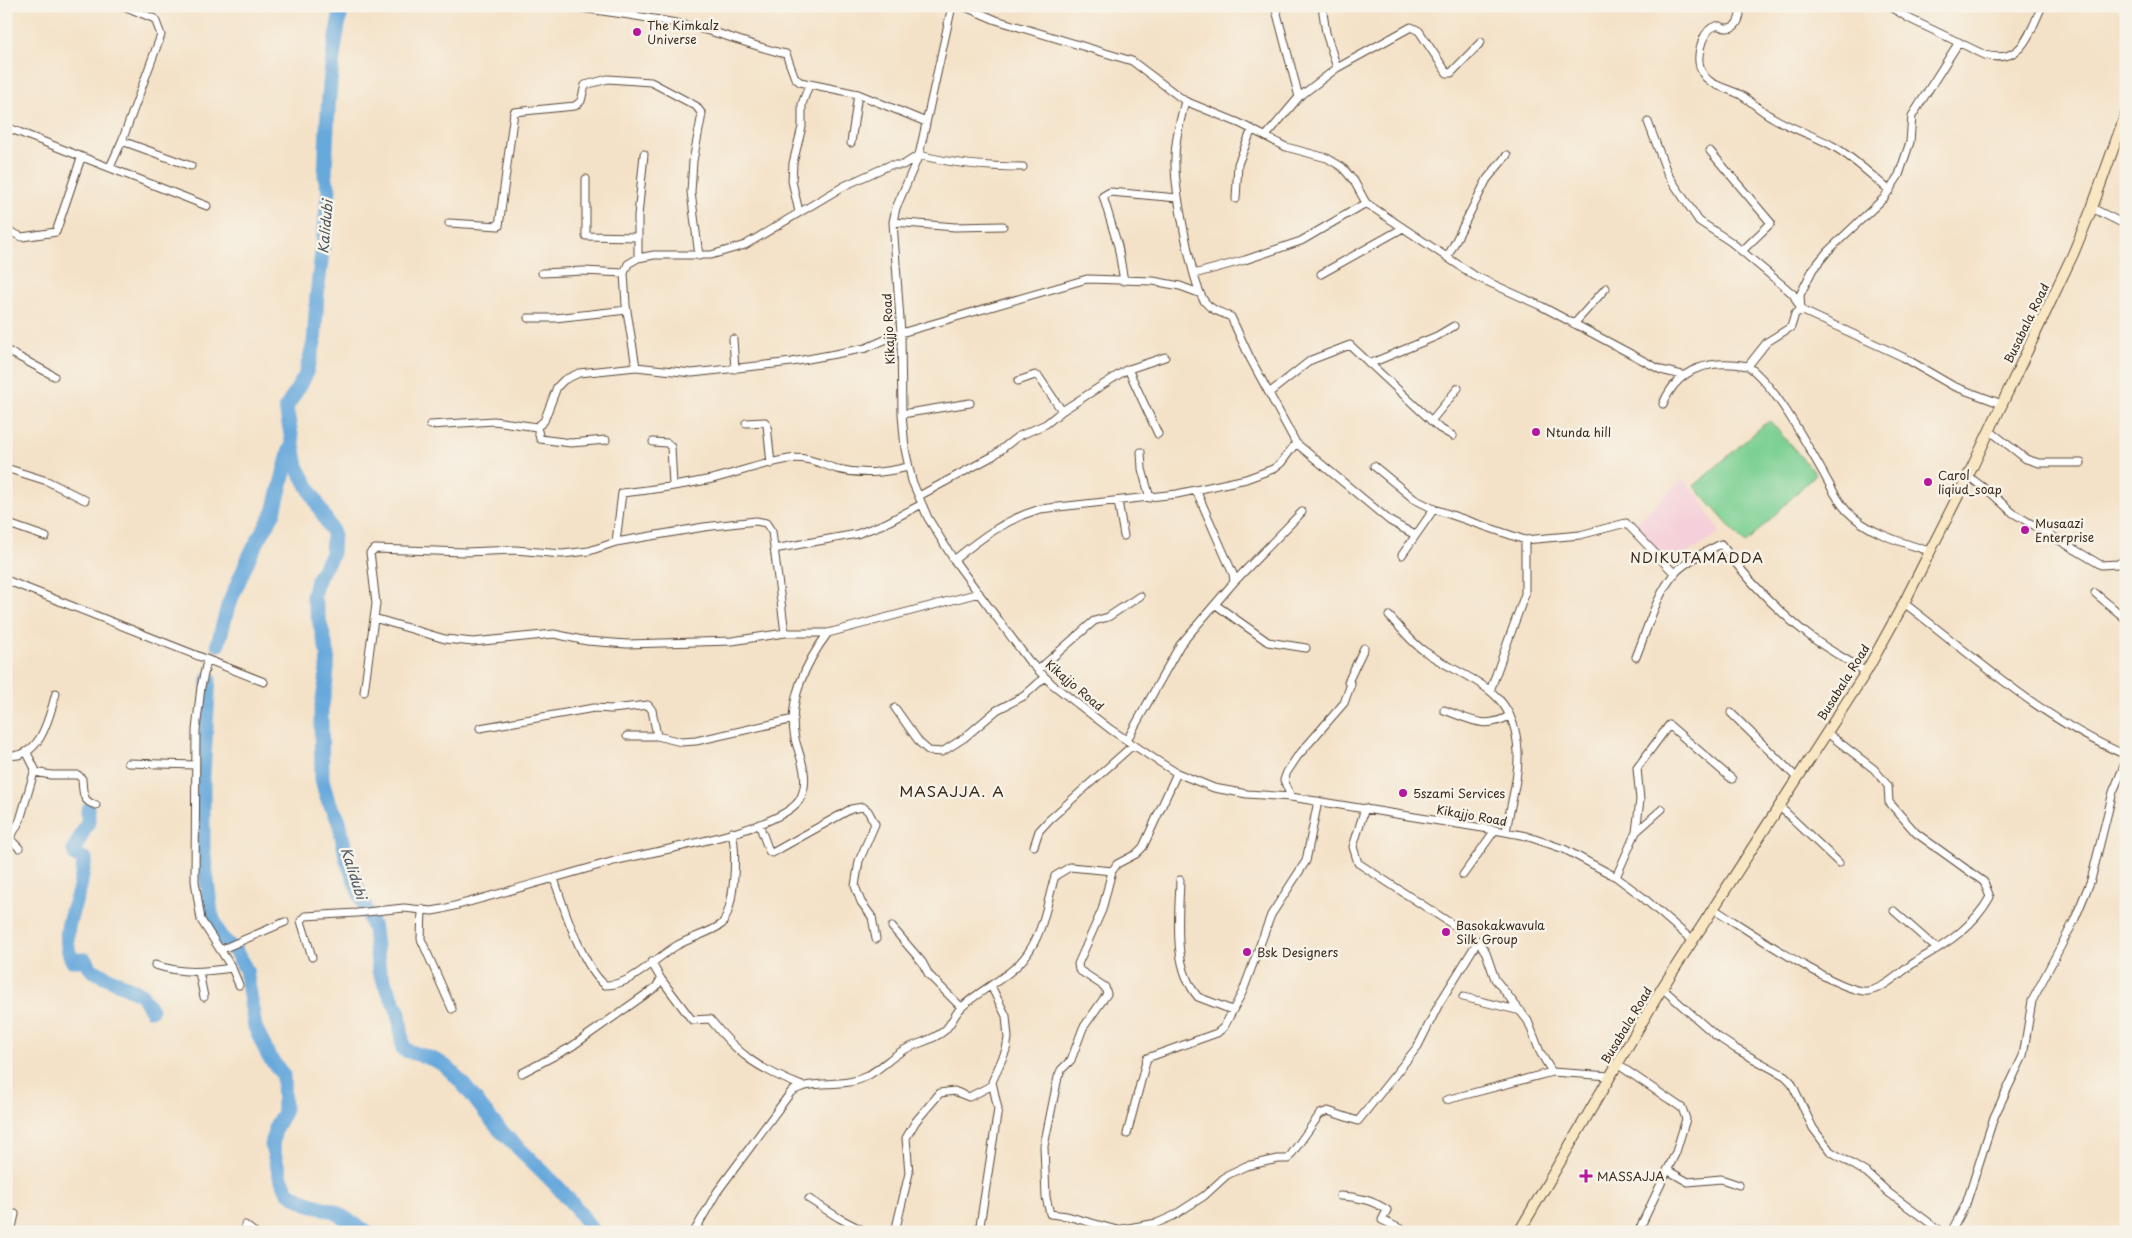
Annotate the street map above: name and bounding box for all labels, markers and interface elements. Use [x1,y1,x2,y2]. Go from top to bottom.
place label: The Kimkalz Universe [647,16,719,48]
marker: The Kimkalz Universe [631,26,643,38]
water label: Kalidubi [312,197,338,255]
street label: Busabala Road [1999,280,2053,366]
street label: Kikajjo Road [877,293,899,365]
place label: Ntunda hill [1546,423,1611,441]
marker: Ntunda hill [1530,426,1542,438]
place label: Carol liqiud_soap [1938,466,2002,498]
marker: Carol liqiud_soap [1922,476,1934,488]
place label: Musaazi Enterprise [2035,514,2094,546]
marker: Musaazi Enterprise [2019,524,2031,536]
district label: NDIKUTAMADDA [1630,547,1764,568]
street label: Busabala Road [1812,640,1874,724]
street label: Kikajjo Road [1042,655,1108,715]
district label: MASAJJA. A [899,779,1005,802]
place label: 5szami Services [1413,784,1506,802]
marker: 5szami Services [1397,787,1409,799]
street label: Kikajjo Road [1435,800,1509,830]
water label: Kalidubi [336,844,373,904]
place label: Basokakwavula Silk Group [1456,916,1545,948]
marker: Basokakwavula Silk Group [1440,926,1452,938]
place label: Bsk Designers [1257,943,1339,961]
marker: Bsk Designers [1241,946,1253,958]
street label: Busabala Road [1596,983,1656,1067]
place label: MASSAJJA [1597,1167,1664,1185]
marker: MASSAJJA [1579,1169,1593,1183]

